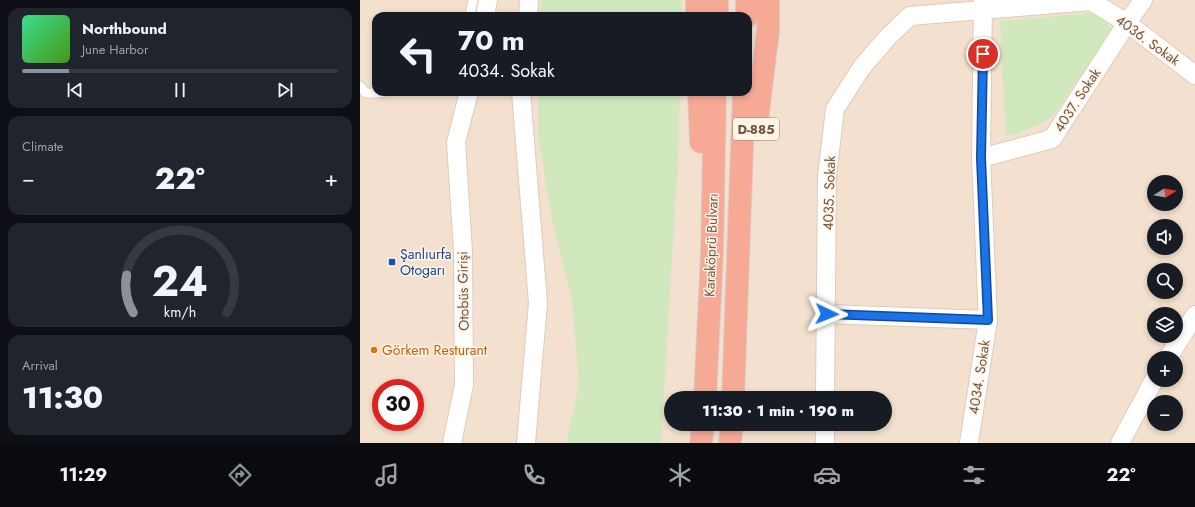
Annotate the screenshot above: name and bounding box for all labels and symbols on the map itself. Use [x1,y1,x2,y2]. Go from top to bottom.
street label: 4036. Sokak [1112,10,1185,71]
pin [966,37,1000,71]
street label: 4037. Sokak [1049,63,1106,136]
road number: D-885 [733,118,779,140]
street label: 4035. Sokak [818,154,840,231]
north arrow [1147,175,1183,211]
street label: Karaköprü Bulvarı [699,193,723,297]
place label: Şanlıurfa Otogarı [400,244,452,280]
street label: Otobüs Girişi [452,251,474,331]
marker: Şanlıurfa Otogarı [387,257,397,267]
position arrow [806,293,848,335]
street label: 4034. Sokak [963,338,995,416]
place label: Görkem Resturant [382,340,488,360]
marker: Görkem Resturant [369,345,379,355]
speed limit sign: 30 [372,379,424,431]

